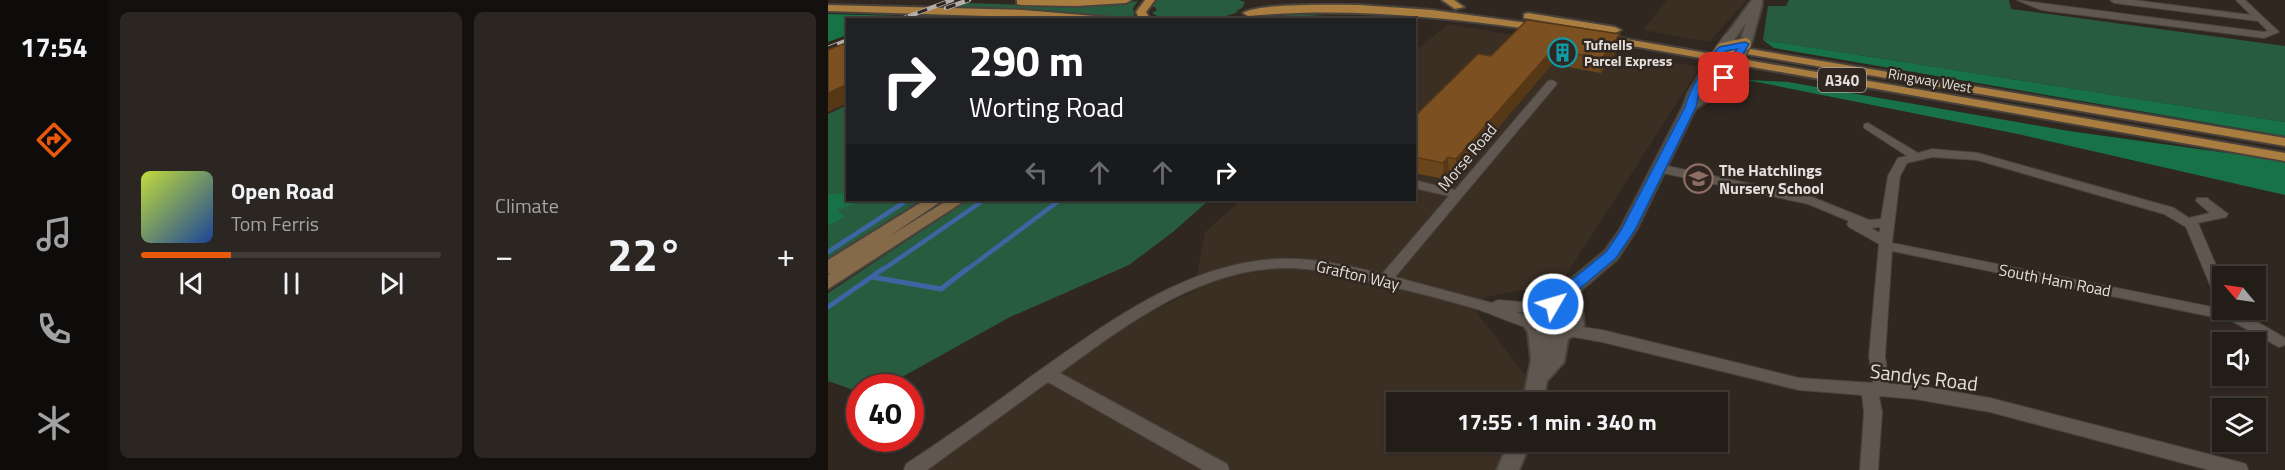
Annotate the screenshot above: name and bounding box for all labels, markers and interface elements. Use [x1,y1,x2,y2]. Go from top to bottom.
text: 17:54 [20,26,88,67]
text: 290 m [969,28,1084,92]
place label: Tufnells Parcel Express [1584,34,1673,71]
building icon: Tufnells Parcel Express [1547,36,1579,68]
icon: right [870,42,948,120]
pin [1698,52,1749,103]
icon: arrive [1707,61,1740,94]
street label: Ringway West [1887,62,1973,98]
road number: A340 [1818,68,1866,92]
text: Worting Road [969,86,1124,127]
street label: Morse Road [1432,118,1502,196]
icon: directions [33,119,75,161]
icon: left [1020,156,1053,189]
icon: ahead [1083,156,1116,189]
icon: ahead [1146,156,1179,189]
icon: right [1209,156,1242,189]
place label: The Hatchlings Nursery School [1719,158,1824,200]
school or university icon: The Hatchlings Nursery School [1682,163,1714,195]
text: Open Road [231,174,334,208]
text: Climate [495,190,559,221]
text: Tom Ferris [231,208,319,239]
icon: music [33,213,75,255]
text: 22° [607,220,683,288]
text: − [495,230,513,280]
text: + [777,230,795,280]
street label: Grafton Way [1314,254,1402,296]
street label: South Ham Road [1997,257,2113,303]
north arrow [2212,266,2266,320]
map controls [2212,266,2266,452]
icon: previous [175,267,208,300]
icon: pause [275,267,308,300]
icon: next [375,267,408,300]
position arrow [1521,272,1585,336]
icon: phone [33,308,75,350]
button: sound [2212,332,2266,386]
street label: Sandys Road [1868,355,1980,399]
speed limit sign: 40 [846,374,924,452]
button: layers [2212,398,2266,452]
icon: climate [33,402,75,444]
text: 17:55 · 1 min · 340 m [1457,405,1657,439]

